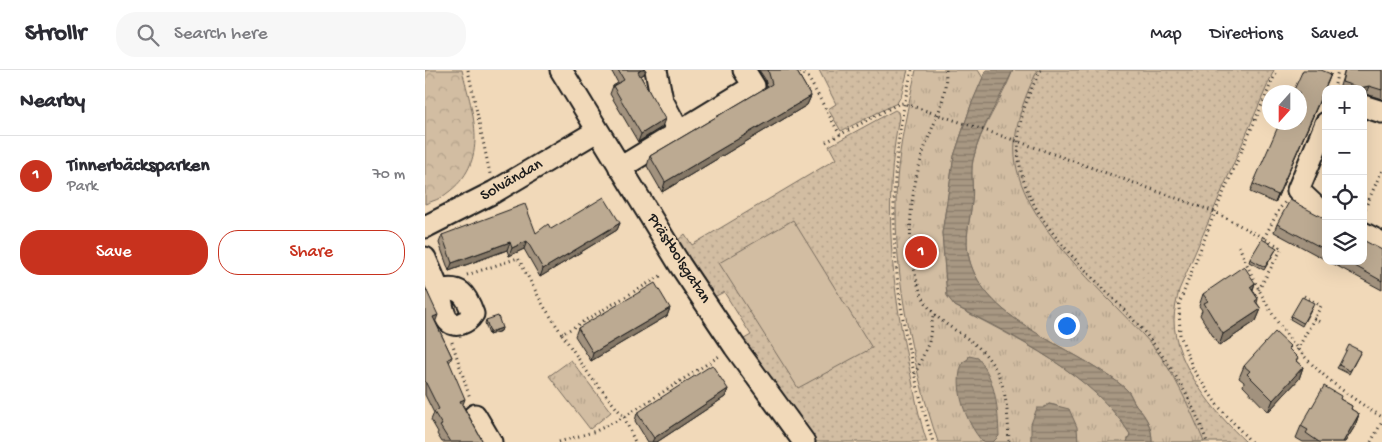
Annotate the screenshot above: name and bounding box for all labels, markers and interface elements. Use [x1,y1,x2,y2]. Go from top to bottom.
search box [116,12,466,57]
text: Strollr [25,20,86,49]
icon: search [134,21,162,49]
text: Search here [174,23,268,46]
text: Map [1150,24,1182,45]
text: Directions [1210,24,1283,45]
text: Saved [1311,24,1357,45]
north arrow [1262,85,1307,130]
map controls [1322,85,1367,265]
button: + [1322,85,1367,130]
text: Nearby [20,90,85,115]
button: − [1322,130,1367,175]
text: Tinnerbäcksparken [67,155,209,178]
street label: Solvändan [478,155,547,206]
text: 1 [33,166,39,185]
text: 70 m [372,166,405,185]
button: locate [1322,175,1367,220]
text: Park [67,178,98,197]
street label: Prästbolsgatan [641,210,714,308]
button: layers [1322,220,1367,265]
button: Save [20,230,208,275]
button: Share [218,230,405,275]
pin: 1 [905,233,937,271]
your location [1054,313,1080,339]

